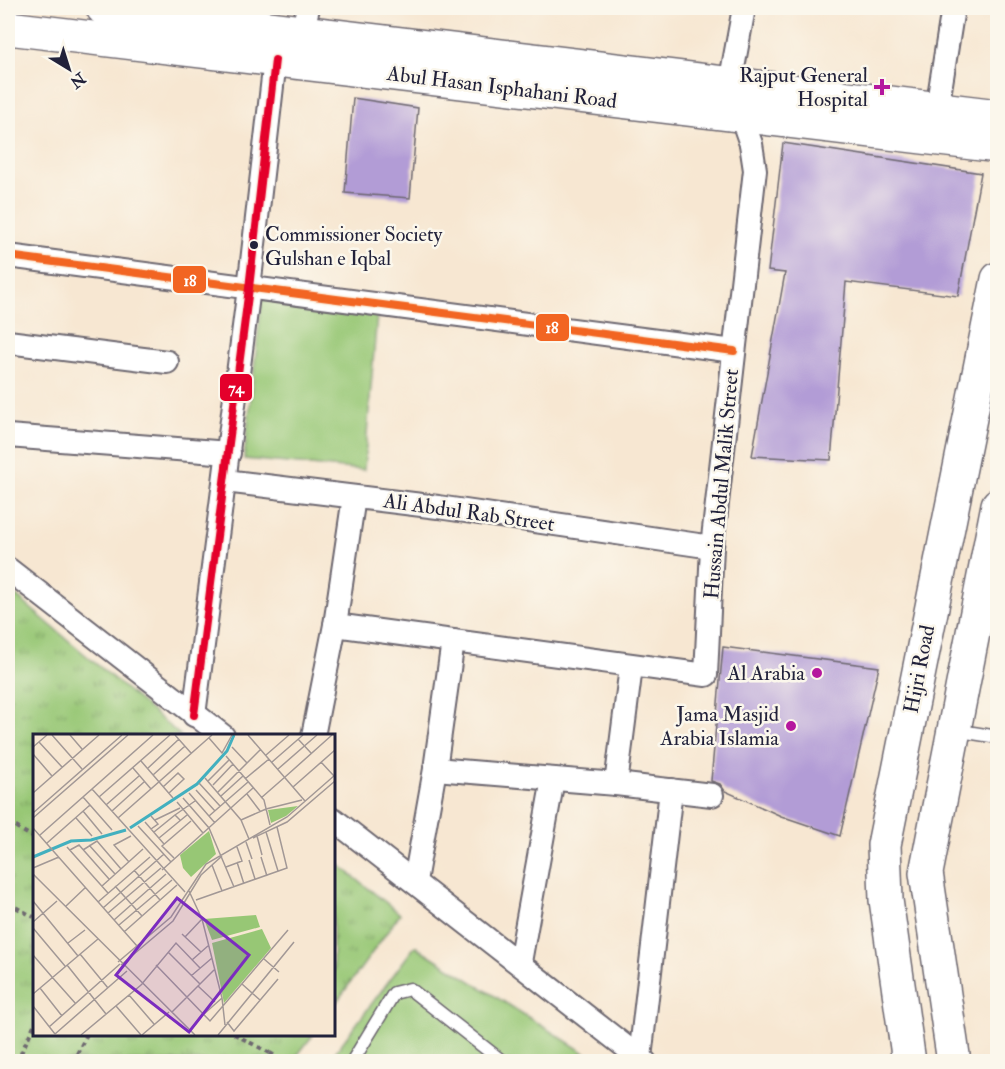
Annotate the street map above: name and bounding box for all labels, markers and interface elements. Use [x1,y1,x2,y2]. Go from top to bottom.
north arrow [39,39,99,99]
street label: Abul Hasan Isphahani Road [384,60,619,115]
place label: Rajput General Hospital [739,62,869,113]
text: N [65,67,90,93]
marker: Rajput General Hospital [873,78,891,96]
place label: Commissioner Society Gulshan e Iqbal [265,222,443,271]
marker: Commissioner Society Gulshan e Iqbal [248,239,260,251]
line badge: 18 [172,265,207,294]
text: 18 [183,271,197,291]
line badge: 18 [535,313,570,342]
text: 18 [545,318,559,338]
street label: Hussain Abdul Malik Street [698,367,745,600]
line badge: 74 [219,373,253,402]
text: 74 [228,378,245,398]
street label: Ali Abdul Rab Street [381,487,556,538]
street label: Hijri Road [898,622,941,716]
place label: Al Arabia [727,660,805,687]
marker: Al Arabia [810,666,824,680]
place label: Jama Masjid Arabia Islamia [659,701,780,752]
marker: Jama Masjid Arabia Islamia [784,719,798,733]
inset map [33,734,334,1036]

